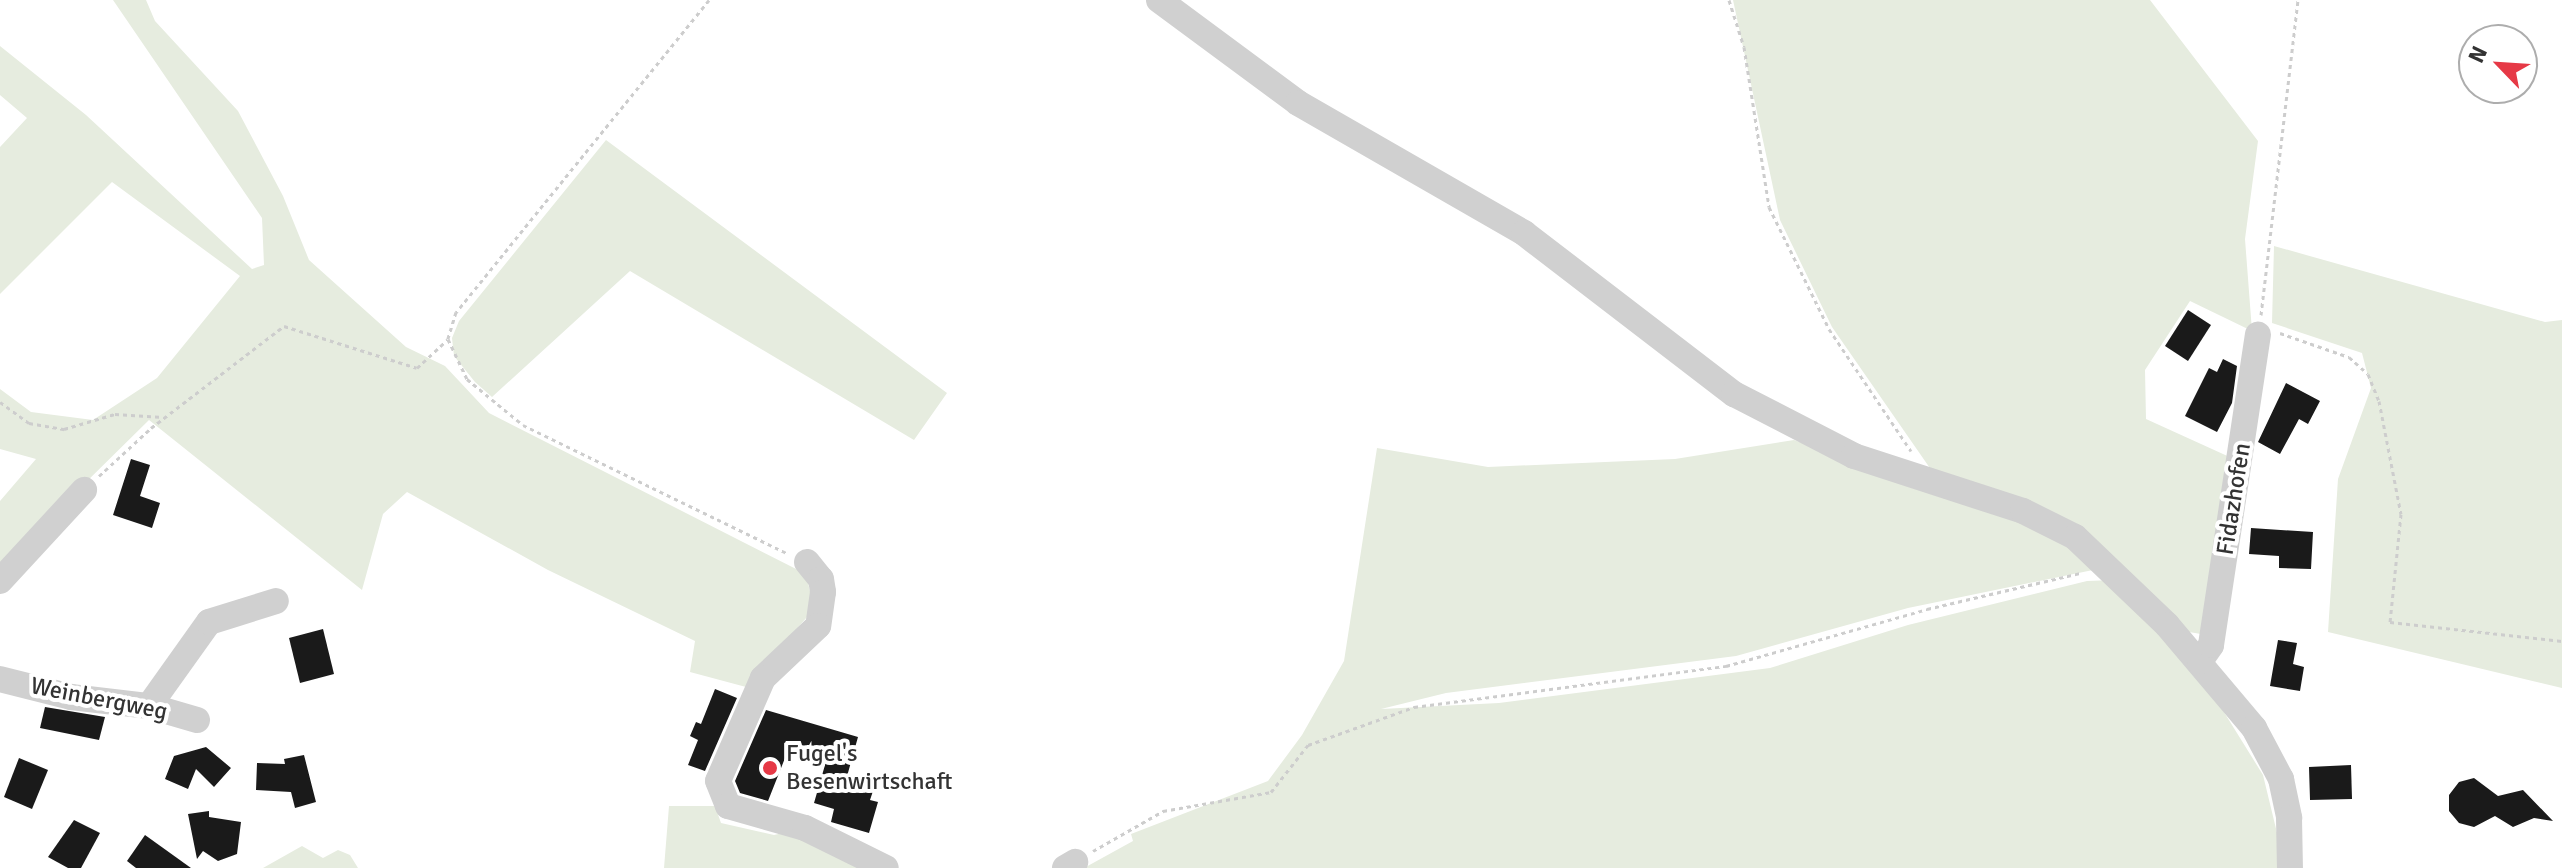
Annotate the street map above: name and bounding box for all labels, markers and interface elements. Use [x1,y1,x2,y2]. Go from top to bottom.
north arrow [2458,24,2538,104]
text: N [2462,42,2493,67]
street label: Fidazhofen [2211,441,2257,557]
street label: Weinbergweg [28,672,170,726]
place label: Fugel's Besenwirtschaft [786,740,952,796]
marker: Fugel's Besenwirtschaft [761,759,779,777]

